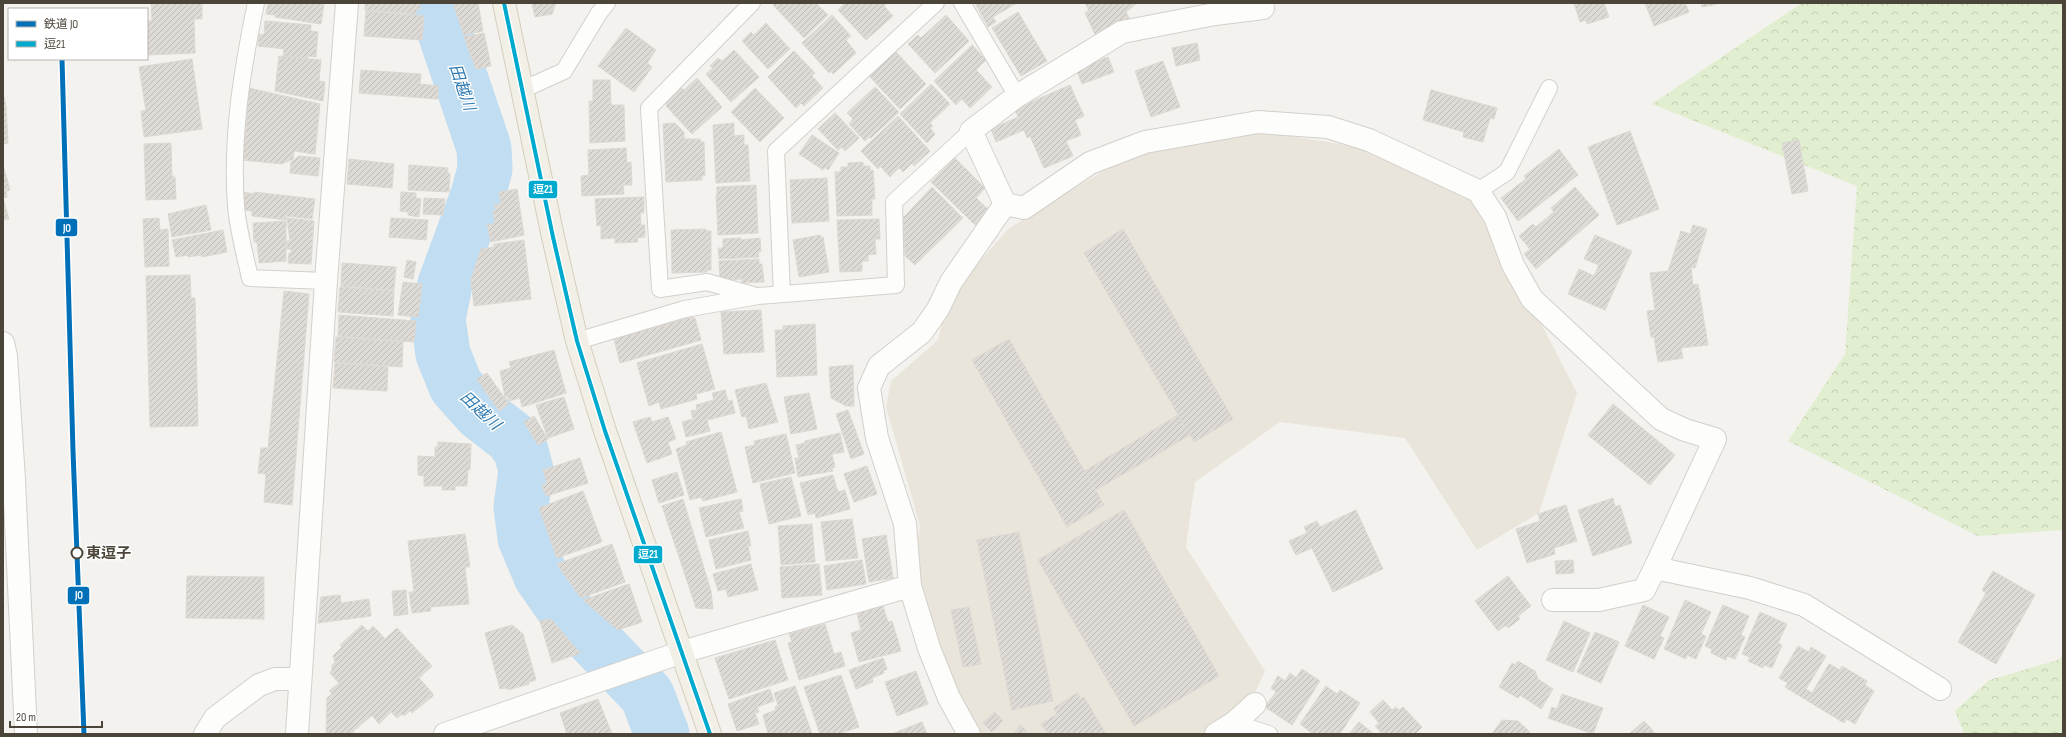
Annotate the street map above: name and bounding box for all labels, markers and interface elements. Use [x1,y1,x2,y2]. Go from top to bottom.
legend [8,8,148,60]
text: 鉄道 JO [44,17,78,32]
text: 逗21 [44,37,66,52]
water label: 田越川 [445,62,479,115]
line badge: 逗21 [528,180,558,199]
text: 逗21 [533,183,554,196]
line badge: JO [55,218,78,237]
text: JO [62,222,71,235]
water label: 田越川 [456,388,505,436]
place label: 東逗子 [86,544,131,563]
line badge: 逗21 [633,545,663,564]
marker: 東逗子 [70,546,84,560]
text: 逗21 [638,548,659,561]
line badge: JO [67,586,90,605]
text: JO [74,589,83,602]
scale bar [10,703,102,729]
text: 20 m [16,710,36,725]

